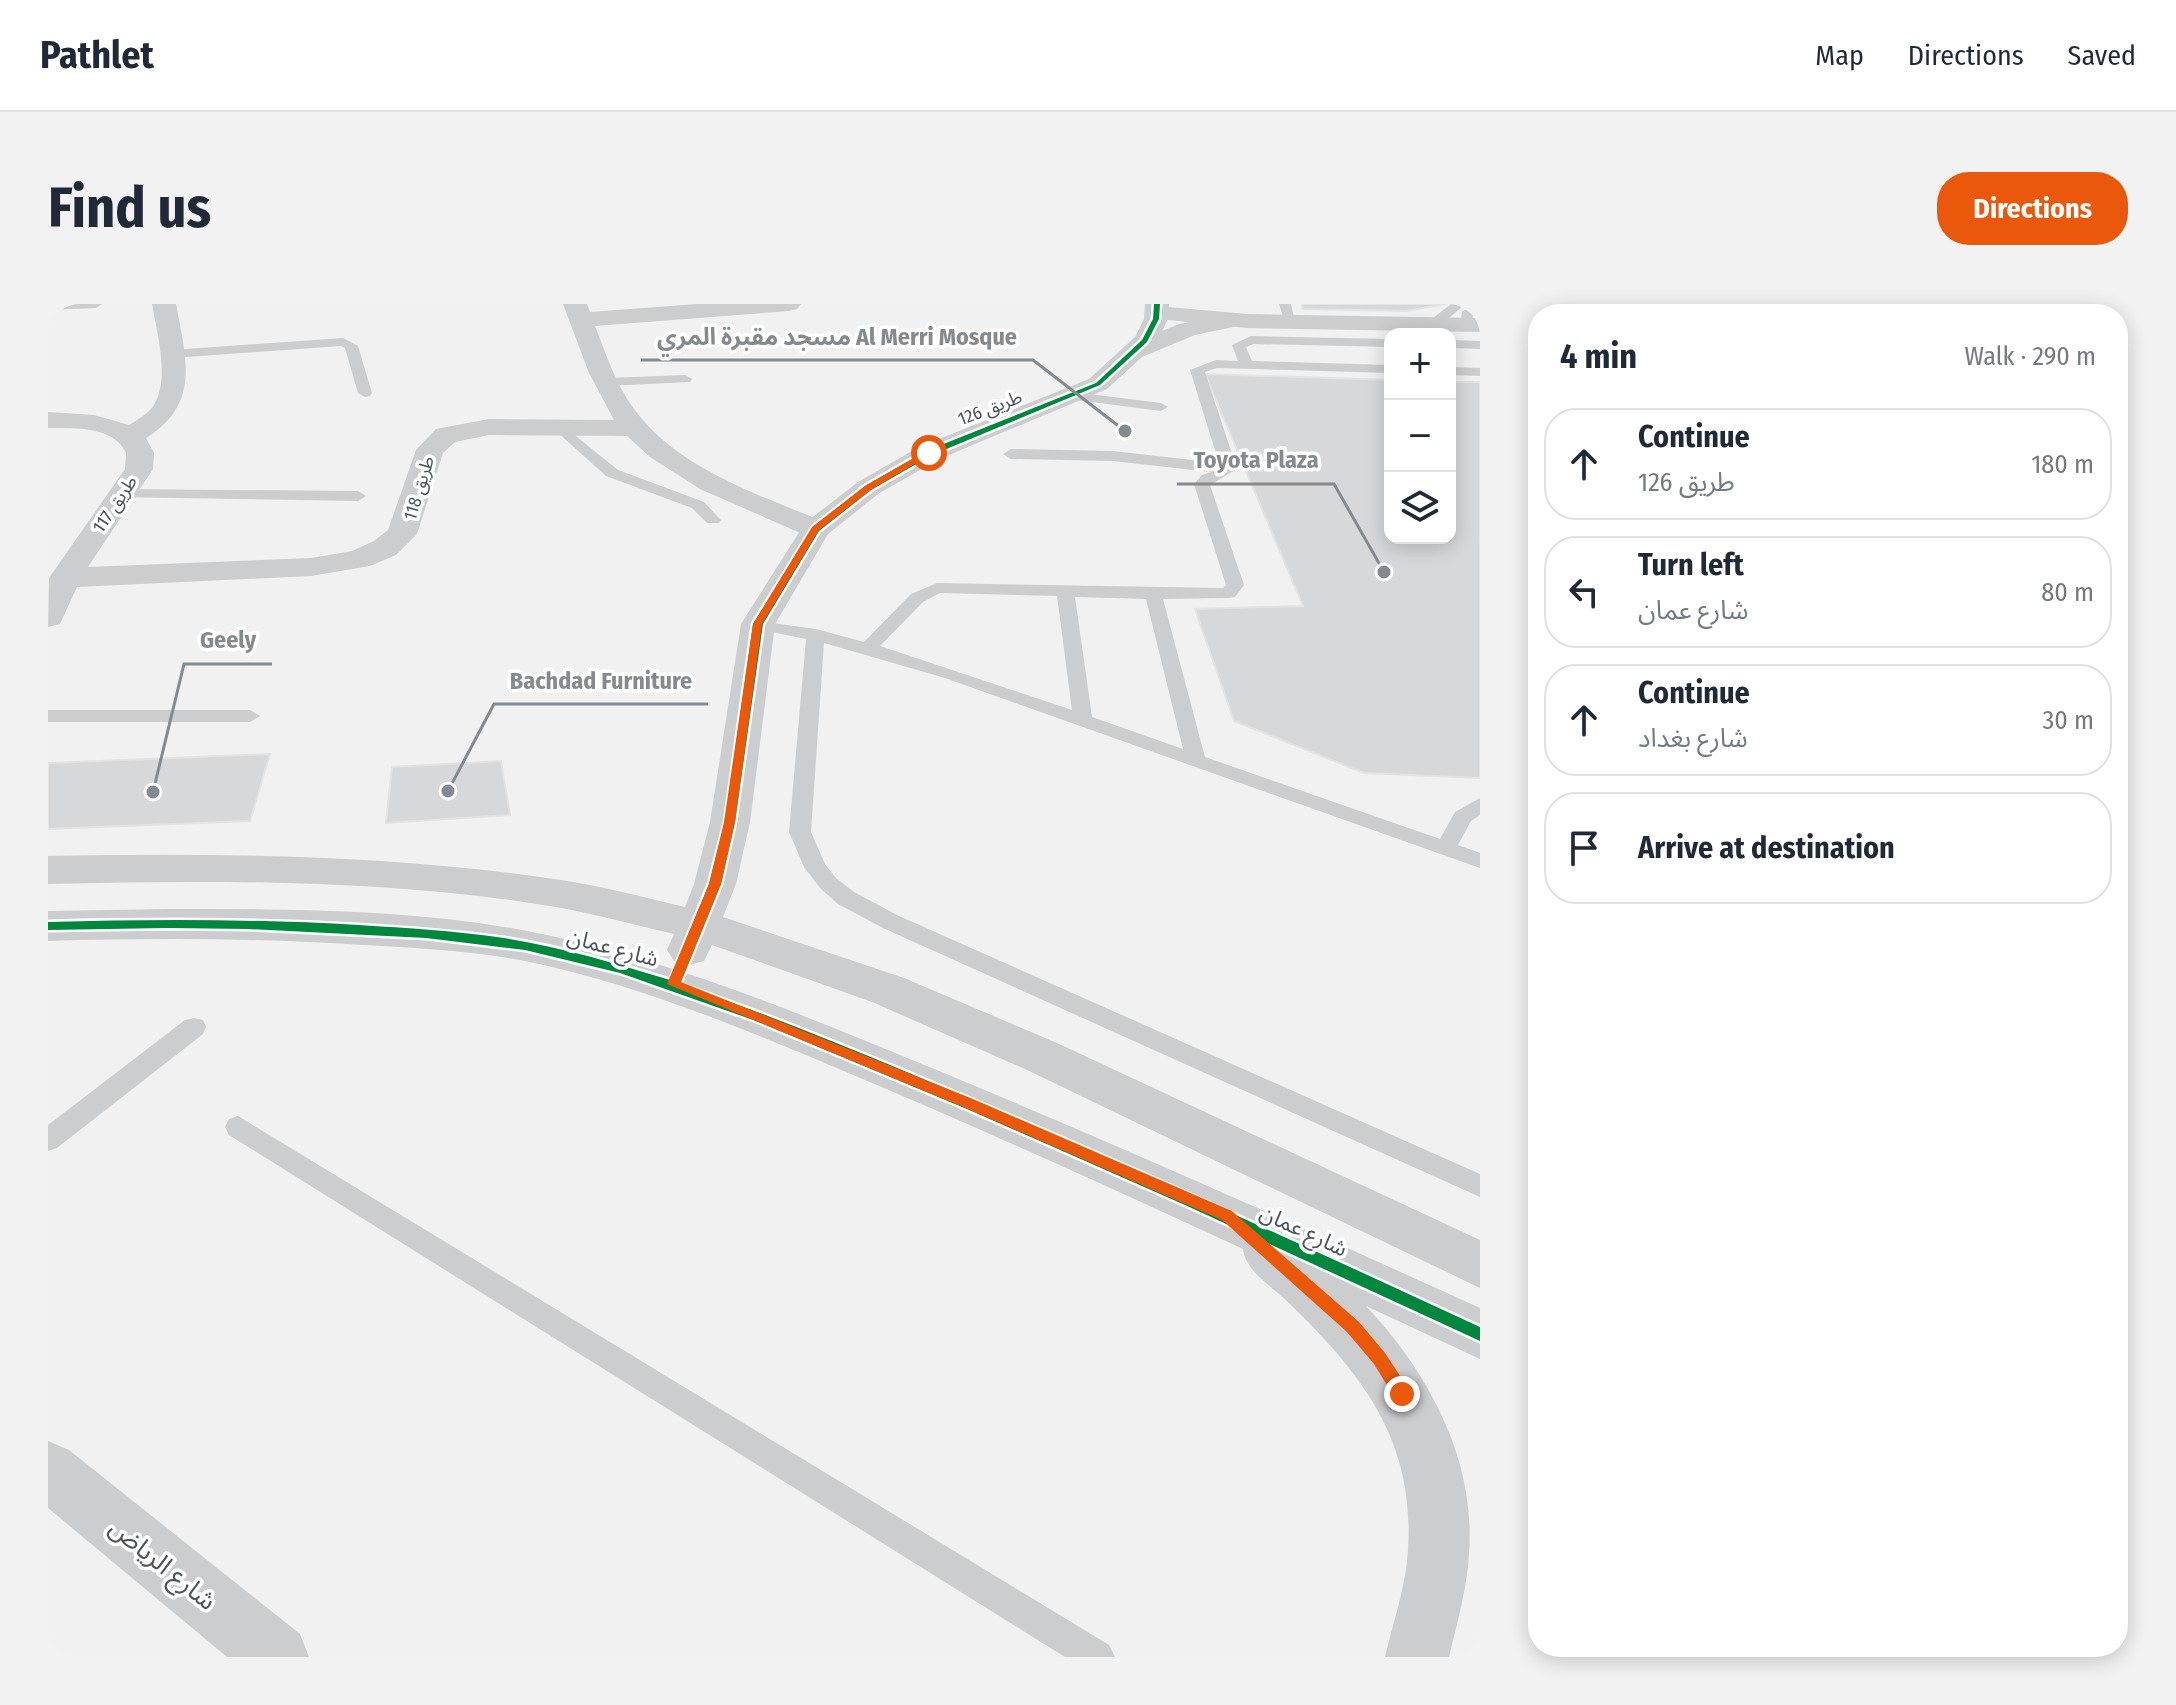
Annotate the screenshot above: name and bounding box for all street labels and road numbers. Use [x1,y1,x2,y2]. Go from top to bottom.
street label: طريق 126 [955,386,1025,430]
street label: طريق 118 [399,453,439,523]
street label: طريق 117 [88,471,142,537]
street label: شارع عمان [564,922,661,975]
street label: شارع عمان [1255,1199,1352,1265]
street label: شارع الرياض [101,1512,222,1619]

